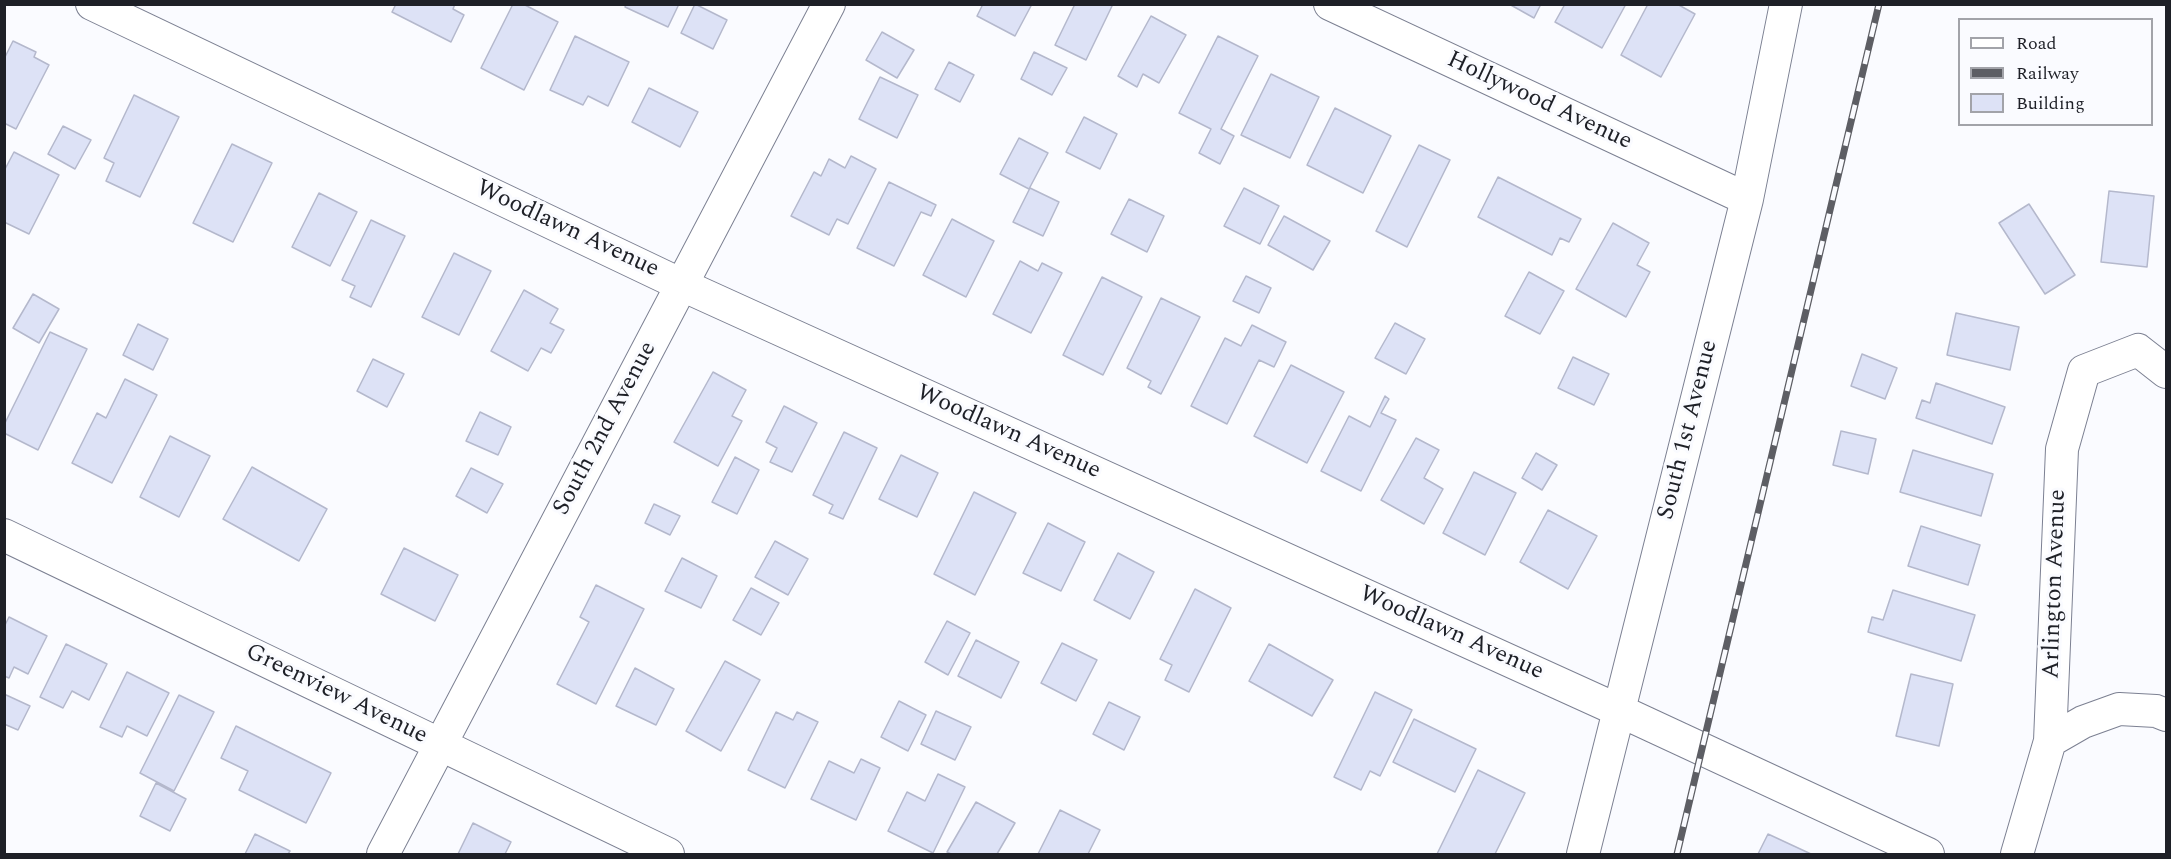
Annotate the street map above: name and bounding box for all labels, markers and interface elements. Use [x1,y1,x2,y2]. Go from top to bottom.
legend [1958,18,2153,126]
text: Road [2016,30,2057,57]
street label: Hollywood Avenue [1442,46,1636,158]
text: Railway [2016,60,2079,87]
text: Building [2016,90,2085,117]
street label: Woodlawn Avenue [471,175,663,285]
street label: South 2nd Avenue [548,337,664,521]
street label: South 1st Avenue [1653,337,1725,523]
street label: Woodlawn Avenue [911,379,1105,487]
street label: Arlington Avenue [2038,489,2074,679]
street label: Woodlawn Avenue [1354,580,1548,688]
street label: Greenview Avenue [240,638,432,752]

